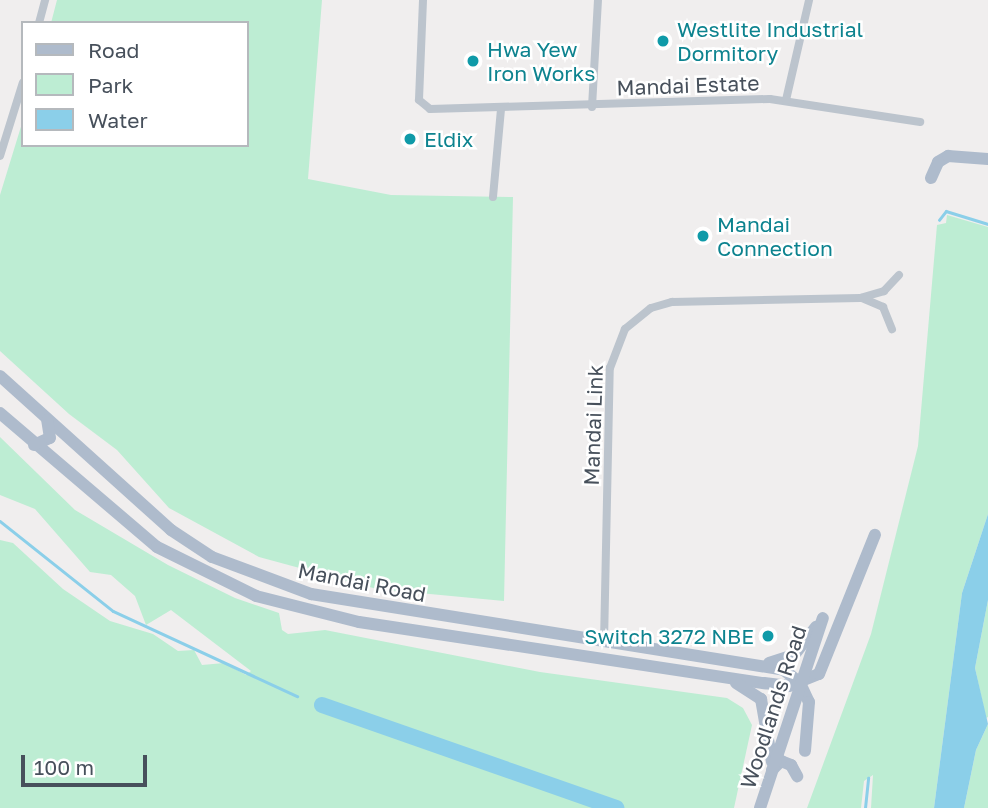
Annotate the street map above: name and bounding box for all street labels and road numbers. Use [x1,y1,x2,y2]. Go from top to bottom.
street label: Mandai Estate [616,70,760,100]
street label: Mandai Link [578,364,608,486]
street label: Mandai Road [296,557,428,607]
street label: Woodlands Road [735,622,811,792]

